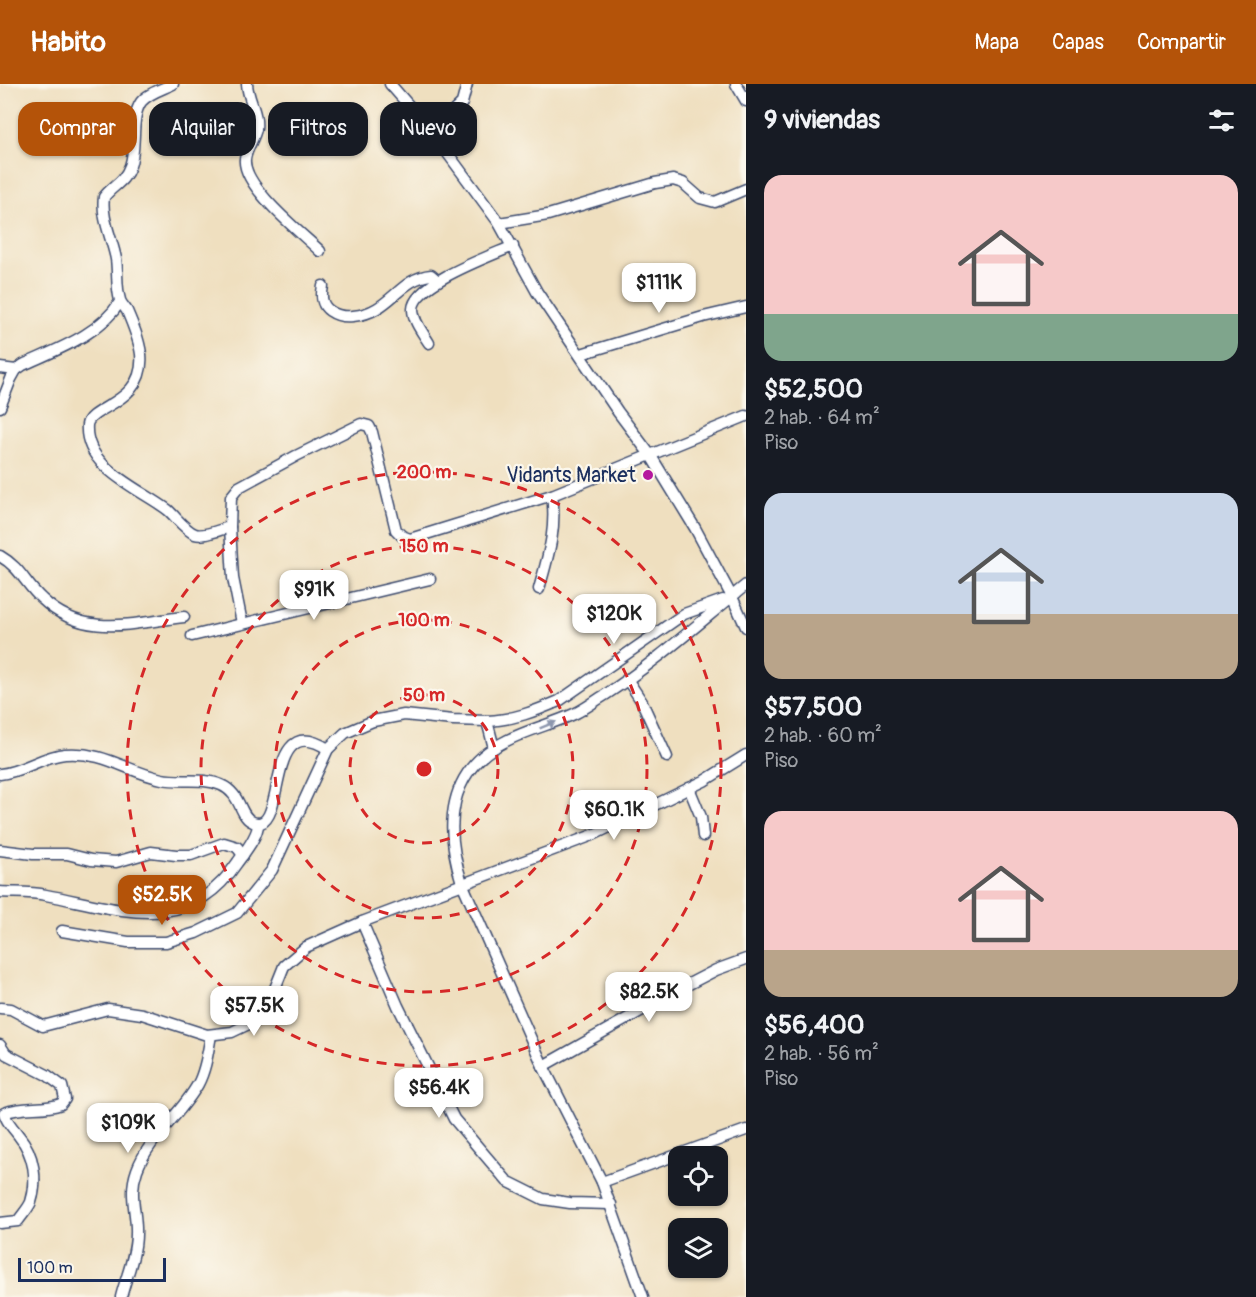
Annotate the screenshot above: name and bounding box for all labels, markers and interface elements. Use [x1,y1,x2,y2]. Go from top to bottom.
text: Habito [30,25,106,60]
text: Mapa [975,29,1019,56]
text: Capas [1052,29,1104,56]
text: Compartir [1137,29,1226,56]
chip: Comprar [18,102,137,156]
chip: Alquilar [149,102,256,156]
chip: Filtros [268,102,368,156]
chip: Nuevo [380,102,477,156]
text: 9 viviendas [764,104,880,136]
icon: filters [1205,104,1238,137]
icon: home [947,214,1055,322]
pin: $111K [617,263,701,314]
text: $111K [636,270,682,295]
text: $52,500 [764,373,863,405]
text: 2 hab. · 64 m² [764,405,880,430]
text: Piso [764,430,798,455]
text: 200 m [397,461,451,484]
place label: Vidants Market [506,462,637,489]
marker: Vidants Market [641,468,655,482]
icon: home [947,532,1055,640]
text: 150 m [400,535,449,558]
pin: $91K [278,570,350,621]
text: $91K [293,577,335,602]
pin: $120K [572,594,656,645]
text: $120K [586,601,642,626]
text: 100 m [398,609,450,632]
text: 50 m [403,684,445,707]
text: $57,500 [764,691,862,723]
one-way arrow [539,720,557,729]
text: 2 hab. · 60 m² [764,723,882,748]
text: Piso [764,748,798,773]
centre of rings [414,759,434,779]
pin: $60.1K [565,790,663,841]
text: $60.1K [584,797,644,822]
icon: home [947,850,1055,958]
pin: $52.5K [113,875,211,926]
text: $52.5K [132,882,192,907]
pin: $82.5K [600,972,698,1023]
text: $82.5K [619,979,679,1004]
pin: $57.5K [205,986,303,1037]
text: $57.5K [224,993,284,1018]
text: $56,400 [764,1009,865,1041]
text: 2 hab. · 56 m² [764,1041,879,1066]
text: Piso [764,1066,798,1091]
pin: $56.4K [390,1068,488,1119]
text: $56.4K [408,1075,470,1100]
pin: $109K [86,1103,170,1154]
text: $109K [101,1110,155,1135]
map controls [668,1146,728,1278]
button: locate [668,1146,728,1206]
button: layers [668,1218,728,1278]
scale bar [18,1255,166,1282]
text: 100 m [27,1258,73,1278]

